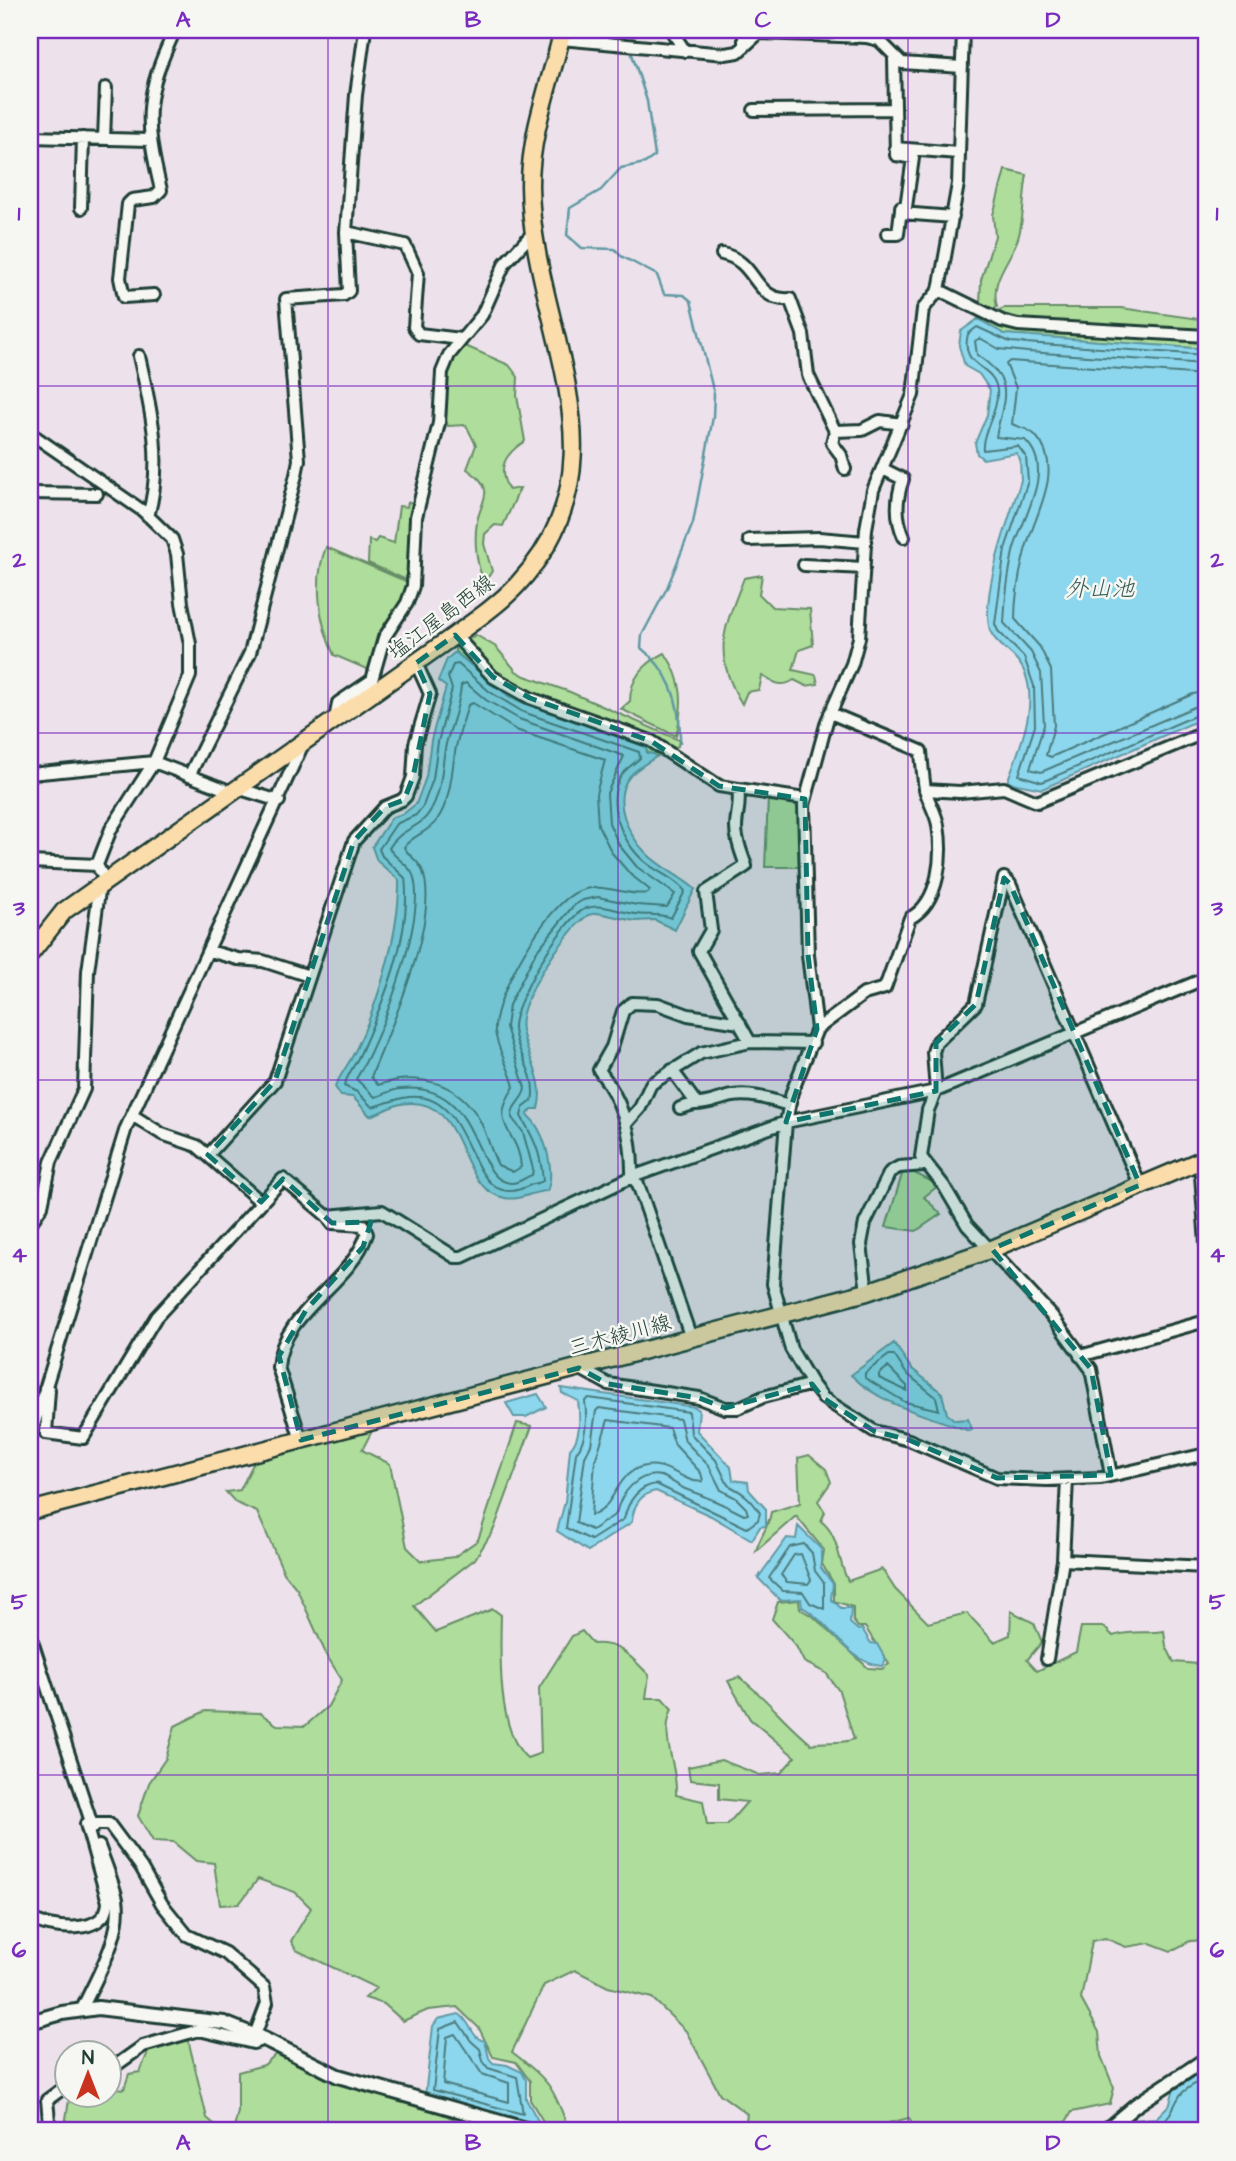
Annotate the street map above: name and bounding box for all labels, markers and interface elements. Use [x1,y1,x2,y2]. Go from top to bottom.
text: A [176,4,191,36]
text: B [465,4,482,36]
text: C [755,4,772,36]
text: D [1046,4,1061,36]
text: 1 [18,197,21,229]
text: 1 [1216,197,1219,229]
text: 2 [11,544,26,576]
text: 2 [1209,544,1224,576]
street label: 塩江屋島西線 [382,568,500,667]
water label: 外山池 [1066,573,1136,605]
text: 3 [12,892,25,924]
text: 3 [1210,892,1223,924]
text: 4 [11,1239,27,1271]
text: 4 [1209,1239,1225,1271]
street label: 三木綾川線 [566,1308,675,1363]
text: 5 [11,1586,28,1618]
text: 5 [1209,1586,1226,1618]
text: 6 [12,1934,27,1966]
text: 6 [1210,1934,1225,1966]
north arrow [52,2038,122,2108]
text: N [82,2045,94,2072]
text: A [176,2127,191,2159]
text: B [465,2127,482,2159]
text: C [755,2127,772,2159]
text: D [1046,2127,1061,2159]

